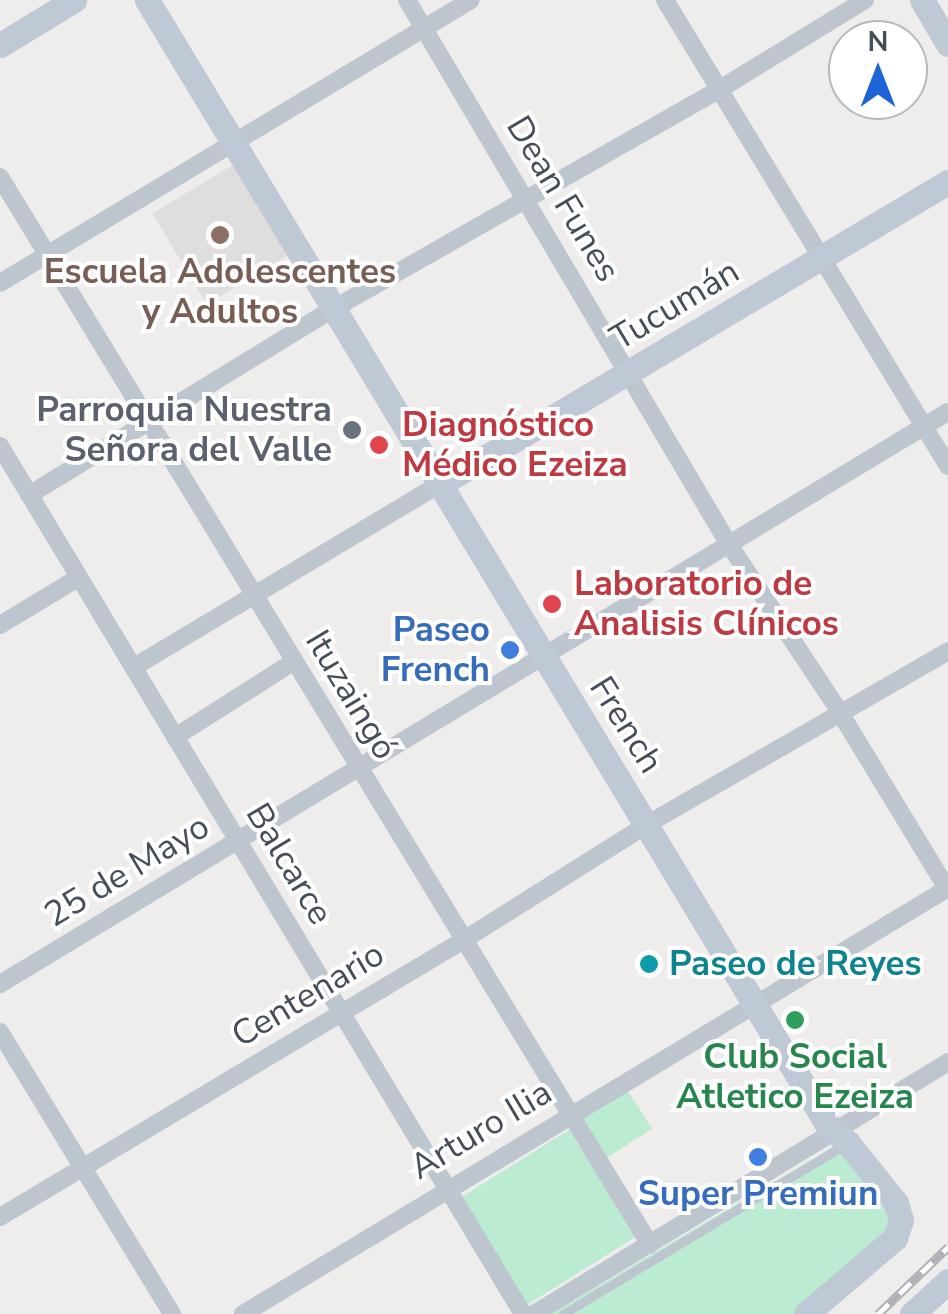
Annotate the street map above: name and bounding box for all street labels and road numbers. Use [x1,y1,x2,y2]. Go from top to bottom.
street label: Dean Funes [497,109,629,289]
street label: Tucumán [603,250,747,360]
street label: Ituzaingó [296,623,406,767]
street label: French [580,669,672,781]
street label: Balcarce [237,796,341,932]
street label: 25 de Mayo [37,805,217,937]
street label: Centenario [224,933,392,1057]
street label: Arturo Ilia [403,1071,559,1189]

